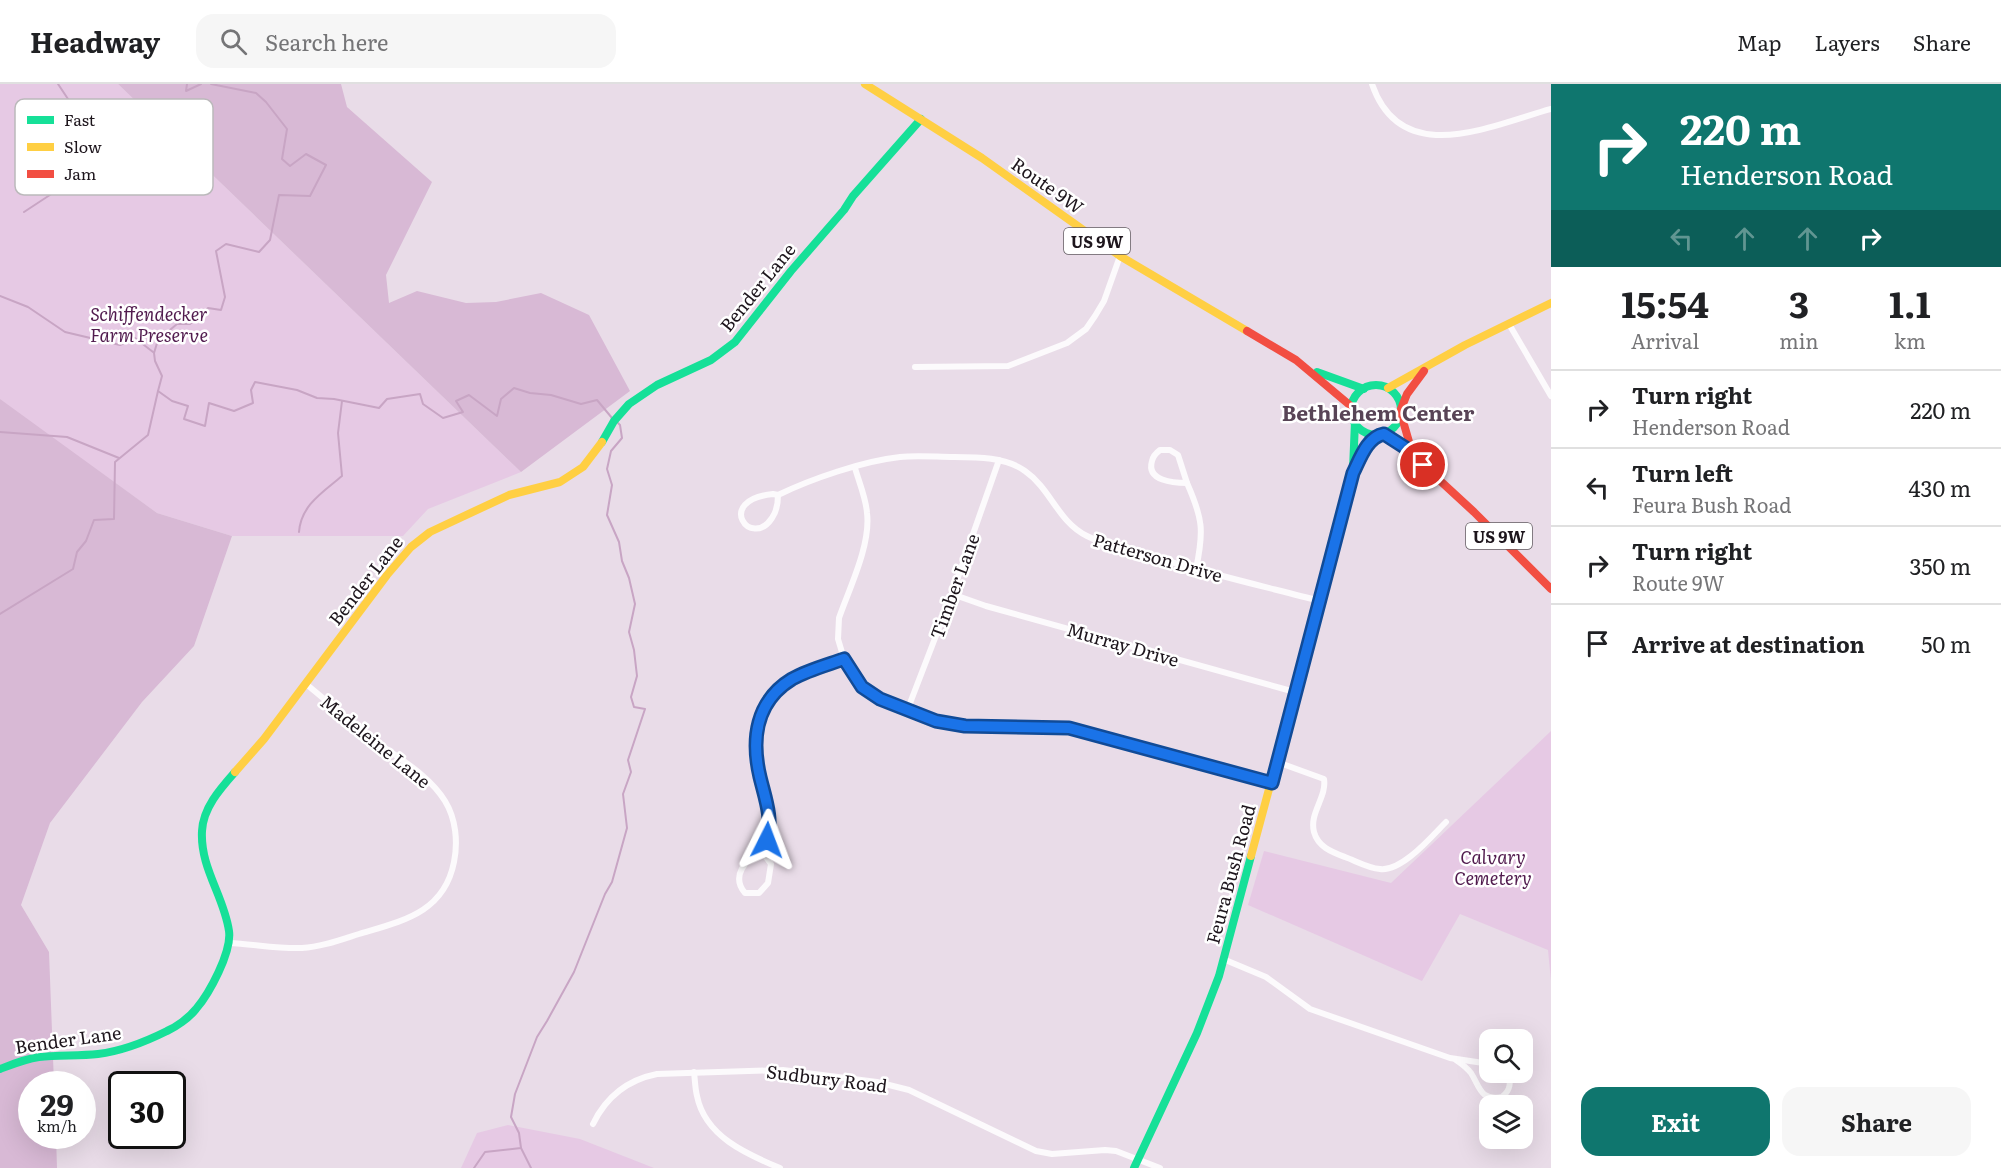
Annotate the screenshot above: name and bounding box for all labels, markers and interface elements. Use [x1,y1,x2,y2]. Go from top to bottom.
search box [196,14,616,68]
text: Headway [30,20,160,62]
icon: search [217,25,250,58]
text: Search here [265,25,388,58]
text: Map [1737,26,1782,57]
text: Layers [1815,26,1880,57]
text: Share [1913,26,1971,57]
text: 220 m [1680,96,1801,158]
legend [15,99,213,195]
text: Fast [64,107,96,131]
icon: right [1581,108,1659,186]
text: Slow [64,134,102,158]
street label: Route 9W [1006,150,1090,220]
text: Henderson Road [1680,153,1893,193]
text: Jam [64,161,97,185]
icon: left [1665,222,1698,255]
icon: ahead [1728,222,1761,255]
icon: ahead [1791,222,1824,255]
icon: right [1854,222,1887,255]
road number: US 9W [1064,228,1130,254]
street label: Bender Lane [713,237,801,337]
text: 15:54 [1621,276,1709,329]
text: 3 [1789,276,1809,329]
text: 1.1 [1889,276,1931,329]
park label: Schiffendecker Farm Preserve [90,300,208,348]
text: Arrival [1631,325,1699,355]
text: min [1779,325,1819,355]
text: km [1894,325,1926,355]
text: Turn right [1632,378,1752,411]
icon: right [1581,393,1614,426]
text: 220 m [1910,393,1971,426]
district label: Bethlehem Center [1282,396,1475,427]
text: Henderson Road [1632,411,1790,441]
pin [1397,439,1448,490]
icon: arrive [1406,448,1439,481]
text: Turn left [1632,456,1733,489]
icon: left [1581,471,1614,504]
text: 430 m [1908,471,1971,504]
text: Feura Bush Road [1632,489,1791,519]
road number: US 9W [1466,523,1532,549]
street label: Patterson Drive [1090,526,1226,588]
street label: Bender Lane [321,529,409,631]
street label: Timber Lane [922,530,986,642]
text: Turn right [1632,534,1752,567]
icon: right [1581,549,1614,582]
text: 350 m [1910,549,1971,582]
text: Route 9W [1632,567,1724,597]
street label: Murray Drive [1064,615,1182,673]
icon: arrive [1581,627,1614,660]
text: Arrive at destination [1632,627,1865,660]
text: 50 m [1921,627,1971,660]
street label: Madeleine Lane [315,688,437,794]
street label: Feura Bush Road [1198,801,1262,947]
position arrow [735,808,799,872]
park label: Calvary Cemetery [1454,843,1532,891]
street label: Bender Lane [13,1018,123,1060]
map controls [1479,1029,1533,1149]
button: search [1479,1029,1533,1083]
street label: Sudbury Road [765,1057,889,1099]
speed limit sign: 30 [108,1071,186,1149]
text: 29 [40,1081,74,1125]
button: Exit [1581,1087,1770,1156]
button: Share [1782,1087,1971,1156]
button: layers [1479,1095,1533,1149]
text: km/h [37,1114,77,1137]

